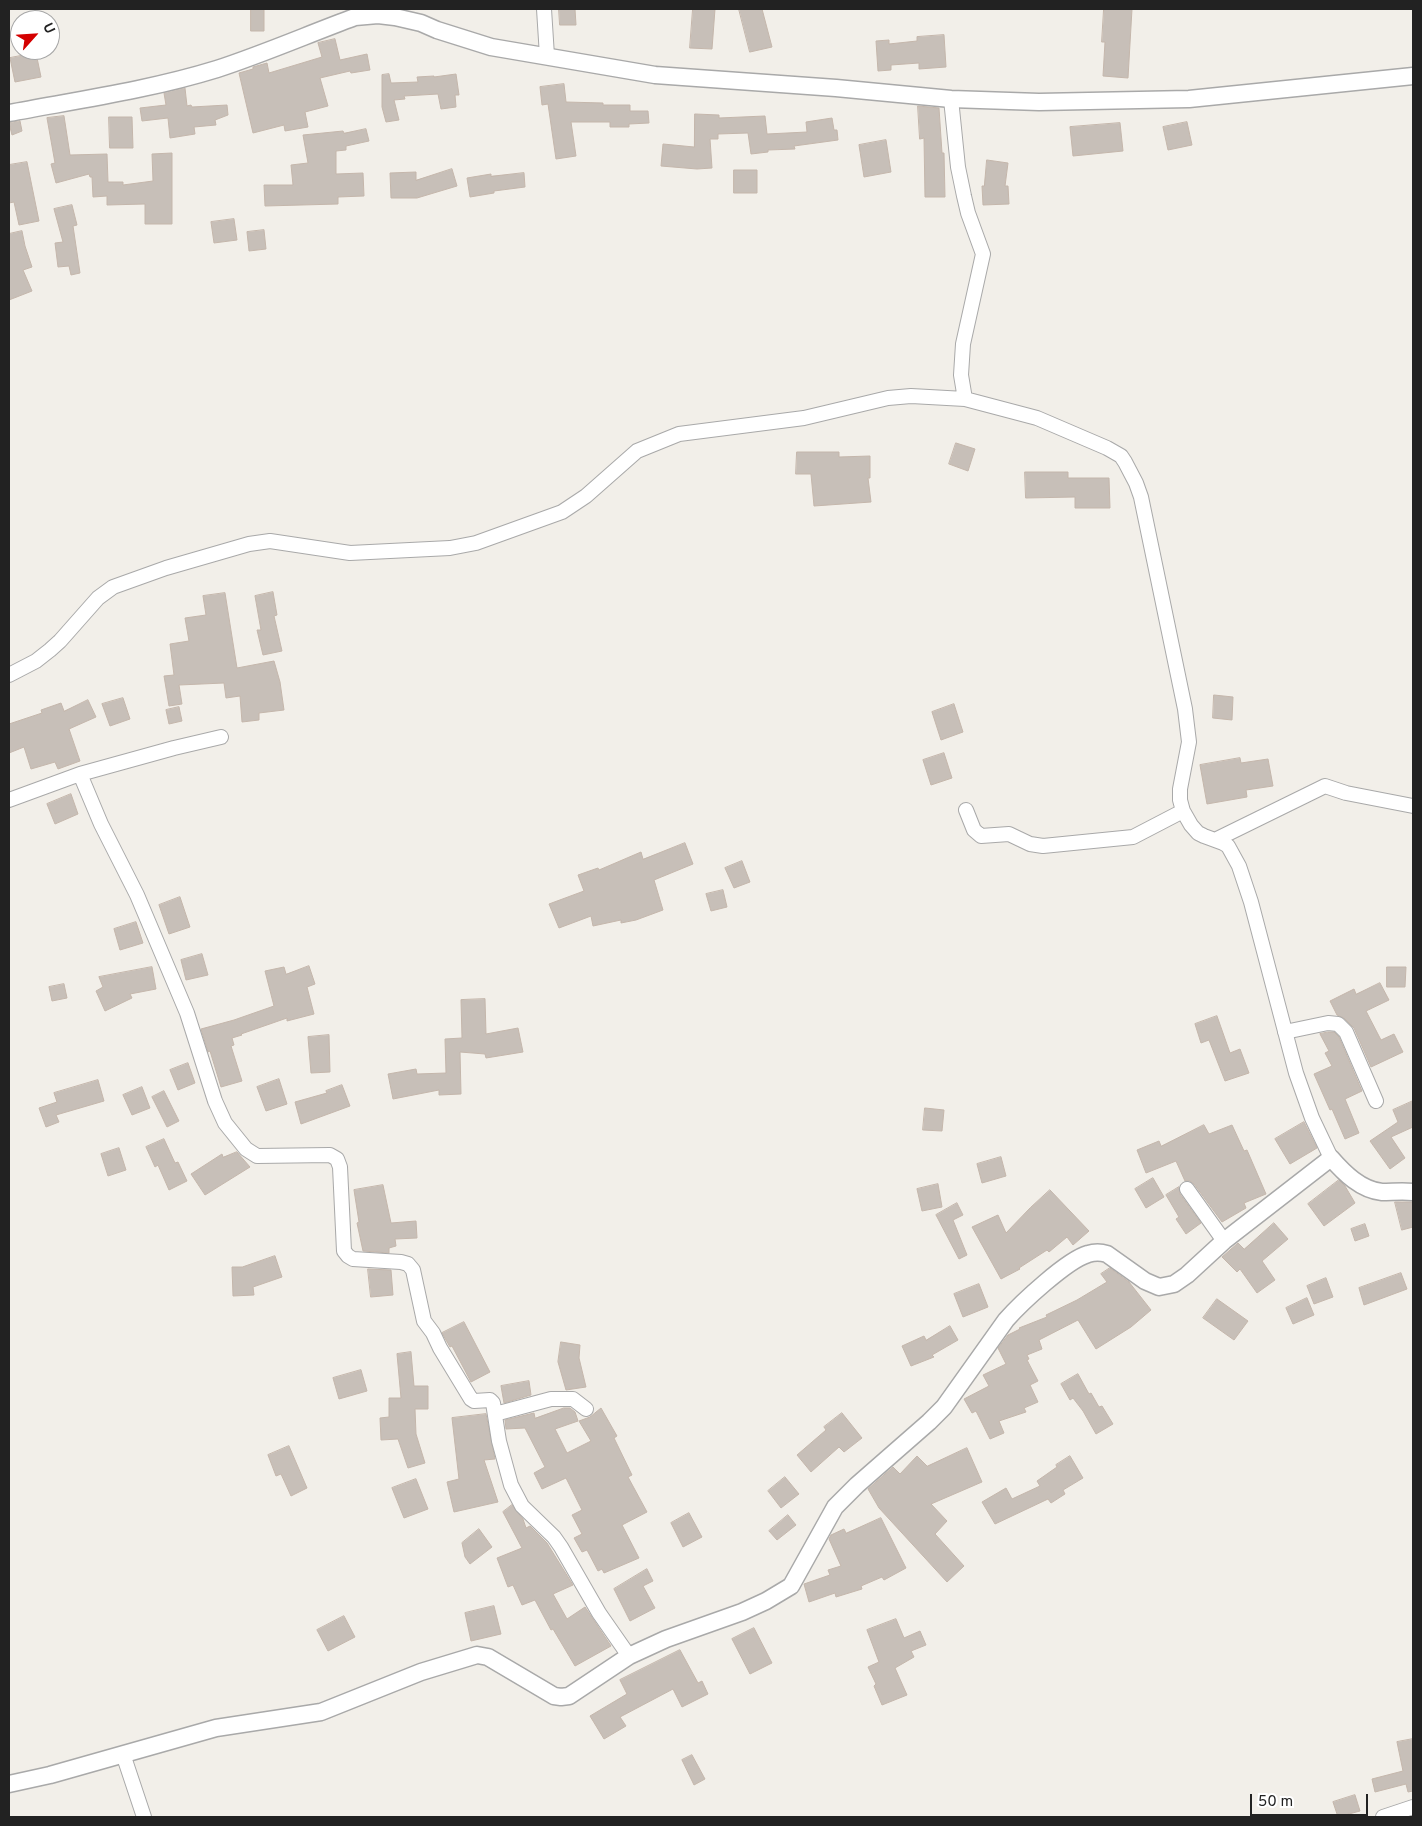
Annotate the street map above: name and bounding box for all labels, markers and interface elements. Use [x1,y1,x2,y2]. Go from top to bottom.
north arrow [10,10,60,60]
text: U [38,20,58,37]
scale bar [1252,1784,1370,1816]
text: 50 m [1258,1793,1293,1812]

